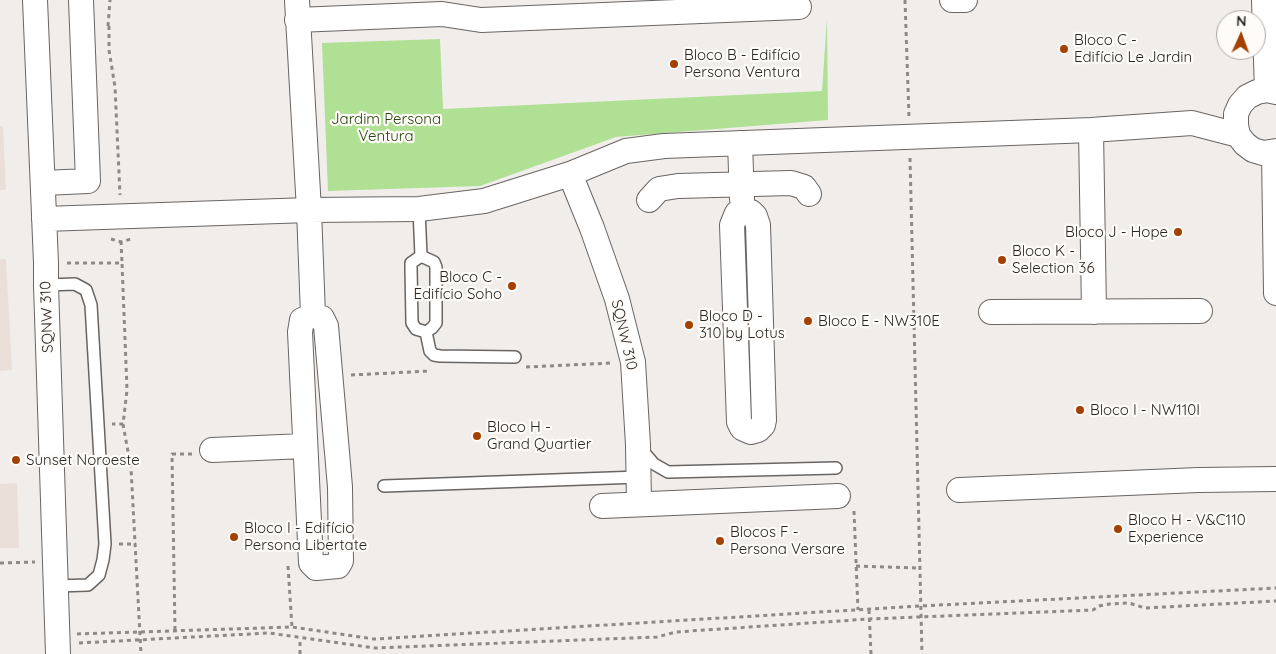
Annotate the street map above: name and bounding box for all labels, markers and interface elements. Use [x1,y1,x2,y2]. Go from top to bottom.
north arrow [1216,10,1266,60]
text: N [1236,12,1247,30]
place label: Bloco C - Edifício Le Jardin [1074,31,1192,66]
marker: Bloco C - Edifício Le Jardin [1058,43,1070,55]
place label: Bloco B - Edifício Persona Ventura [684,46,800,81]
marker: Bloco B - Edifício Persona Ventura [668,58,680,70]
park label: Jardim Persona Ventura [331,110,441,145]
place label: Bloco J - Hope [1065,223,1168,241]
marker: Bloco J - Hope [1172,226,1184,238]
place label: Bloco K - Selection 36 [1012,242,1094,277]
marker: Bloco K - Selection 36 [996,254,1008,266]
place label: Bloco C - Edifício Soho [413,268,502,303]
marker: Bloco C - Edifício Soho [506,280,518,292]
street label: SQNW 310 [37,281,57,353]
street label: SQNW 310 [607,298,641,372]
place label: Bloco D - 310 by Lotus [699,307,785,342]
place label: Bloco E - NW310E [818,312,940,330]
marker: Bloco E - NW310E [802,315,814,327]
marker: Bloco D - 310 by Lotus [683,319,695,331]
place label: Bloco I - NW110I [1090,401,1200,419]
marker: Bloco I - NW110I [1074,404,1086,416]
place label: Bloco H - Grand Quartier [487,418,592,453]
marker: Bloco H - Grand Quartier [471,430,483,442]
place label: Sunset Noroeste [26,451,140,469]
marker: Sunset Noroeste [10,454,22,466]
place label: Bloco H - V&C110 Experience [1128,511,1246,546]
place label: Bloco I - Edifício Persona Libertate [244,519,367,554]
place label: Blocos F - Persona Versare [730,523,845,558]
marker: Bloco H - V&C110 Experience [1112,523,1124,535]
marker: Bloco I - Edifício Persona Libertate [228,531,240,543]
marker: Blocos F - Persona Versare [714,535,726,547]

